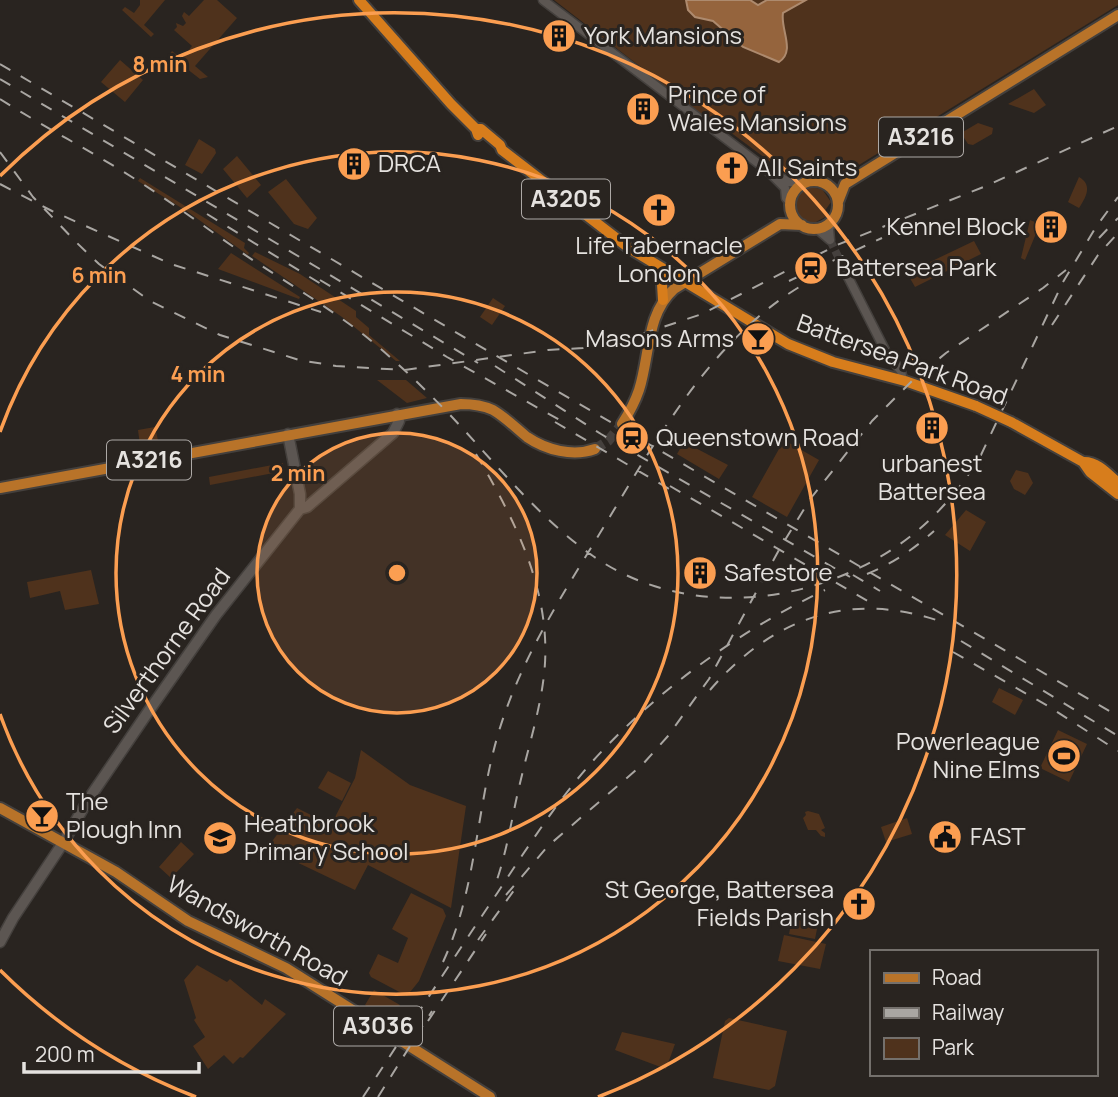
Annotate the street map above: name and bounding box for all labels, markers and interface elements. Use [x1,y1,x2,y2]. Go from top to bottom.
building icon: York Mansions [540,17,578,55]
place label: York Mansions [584,18,742,51]
text: 8 min [133,50,187,78]
place label: Prince of Wales Mansions [668,77,847,138]
building icon: Prince of Wales Mansions [624,90,662,128]
road number: A3216 [879,118,963,156]
building icon: DRCA [335,145,373,183]
place label: DRCA [378,146,441,179]
church icon: All Saints [713,149,751,187]
place label: All Saints [756,150,857,183]
road number: A3205 [522,180,610,218]
church icon: Life Tabernacle London [640,191,678,229]
building icon: Kennel Block [1032,208,1070,246]
place label: Kennel Block [886,209,1027,242]
place label: Life Tabernacle London [575,228,743,289]
station icon: Battersea Park [792,249,830,287]
place label: Battersea Park [836,250,997,283]
text: 6 min [71,261,127,289]
street label: Battersea Park Road [793,305,1012,412]
bar icon: Masons Arms [739,320,777,358]
place label: Masons Arms [585,321,734,354]
text: 4 min [171,360,225,388]
building icon: urbanest Battersea [913,409,951,447]
station icon: Queenstown Road [613,419,651,457]
place label: Queenstown Road [656,420,859,453]
road number: A3216 [107,440,191,480]
place label: urbanest Battersea [878,446,986,507]
text: 2 min [271,459,325,487]
building icon: Safestore [681,554,719,592]
place label: Safestore [724,555,833,588]
street label: Silverthorne Road [95,561,237,740]
centre of rings [385,561,409,585]
place label: Powerleague Nine Elms [896,724,1040,785]
sports icon: Powerleague Nine Elms [1045,737,1083,775]
place label: The Plough Inn [66,784,182,845]
bar icon: The Plough Inn [23,797,61,835]
place label: Heathbrook Primary School [244,806,409,867]
public building icon: FAST [926,818,964,856]
school or university icon: Heathbrook Primary School [201,819,239,857]
place label: FAST [970,819,1026,852]
street label: Wandsworth Road [162,866,354,993]
place label: St George, Battersea Fields Parish [605,872,834,933]
church icon: St George, Battersea Fields Parish [840,885,878,923]
legend [870,950,1097,1076]
text: Road [932,963,982,991]
text: Railway [932,998,1004,1026]
road number: A3036 [334,1007,422,1046]
scale bar [24,1030,200,1074]
text: Park [932,1033,974,1061]
text: 200 m [35,1040,95,1068]

